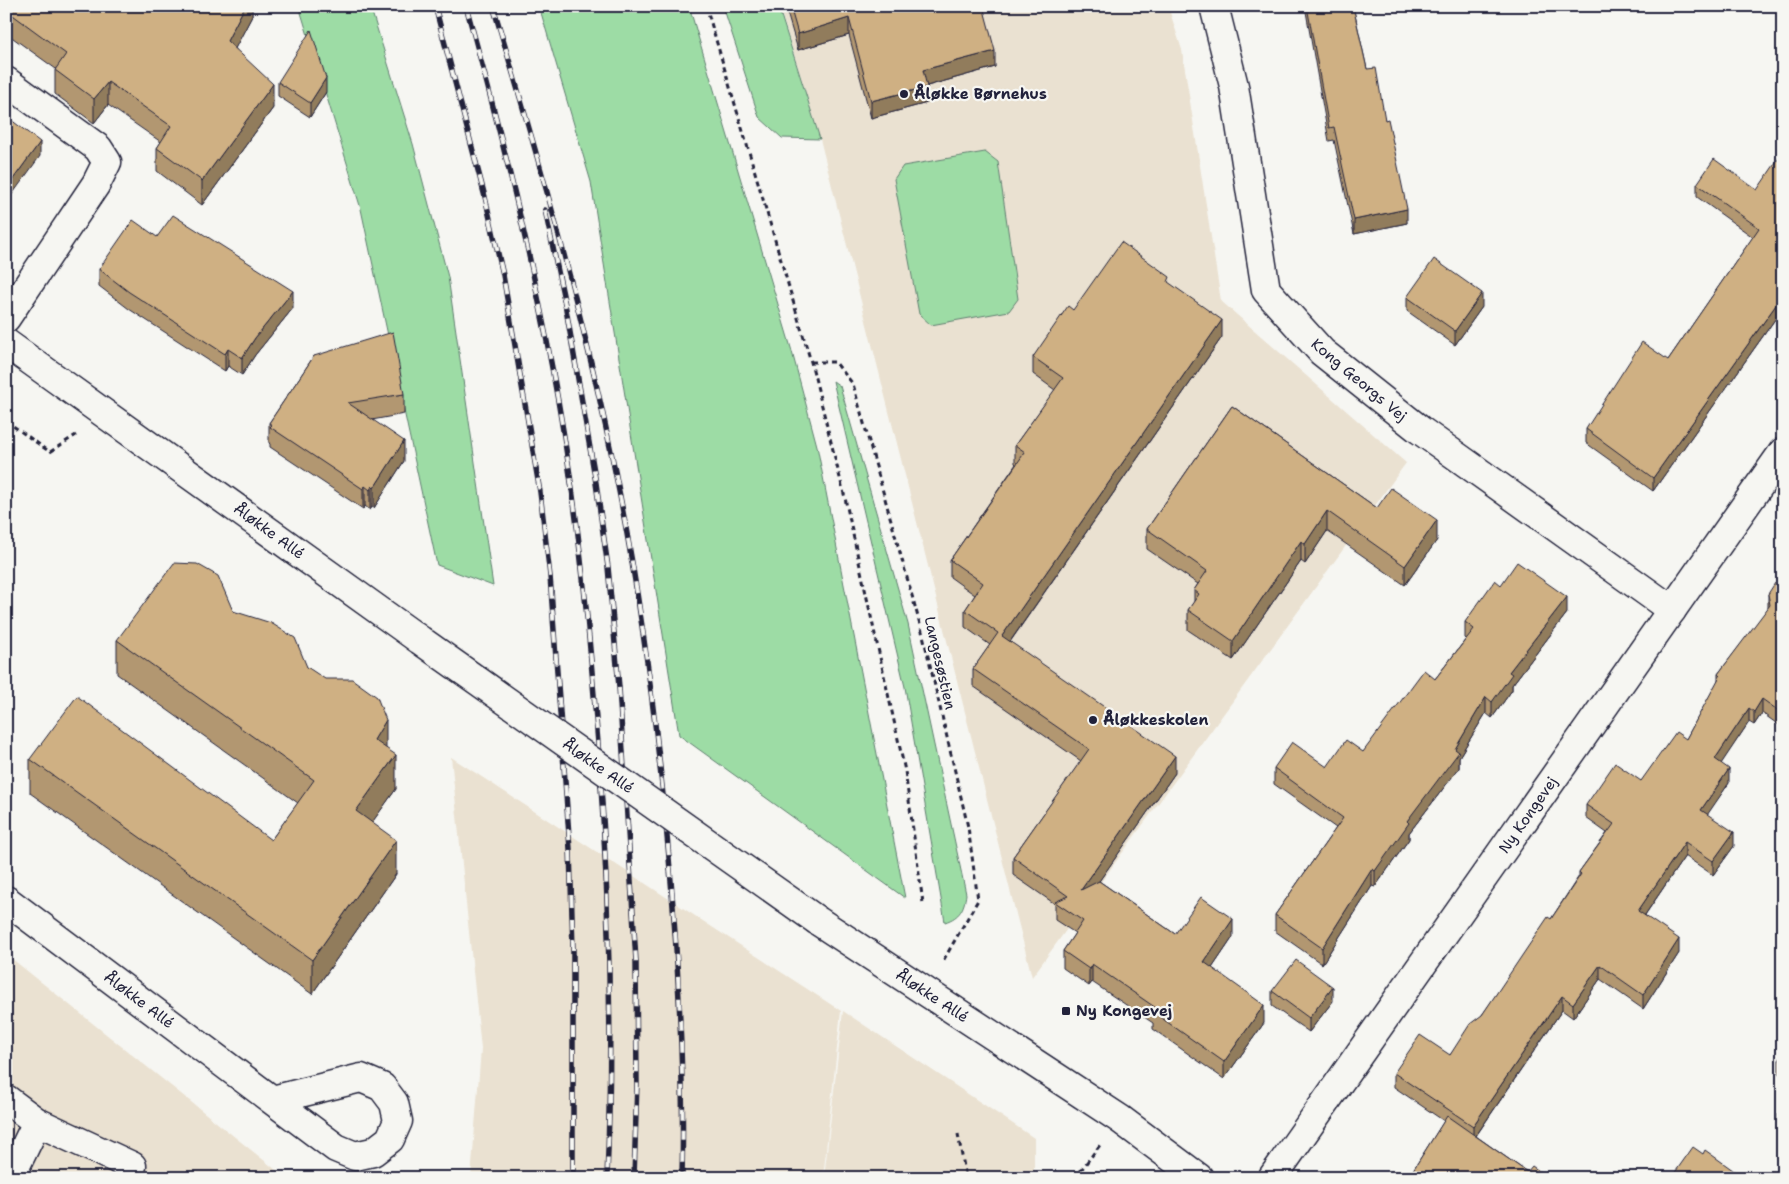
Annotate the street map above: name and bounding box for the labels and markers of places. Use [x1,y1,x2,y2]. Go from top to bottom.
place label: Åløkke Børnehus [914,83,1047,104]
marker: Åløkke Børnehus [898,88,910,100]
place label: Åløkkeskolen [1103,709,1209,730]
marker: Åløkkeskolen [1087,714,1099,726]
place label: Ny Kongevej [1076,1001,1172,1021]
marker: Ny Kongevej [1060,1005,1072,1017]

